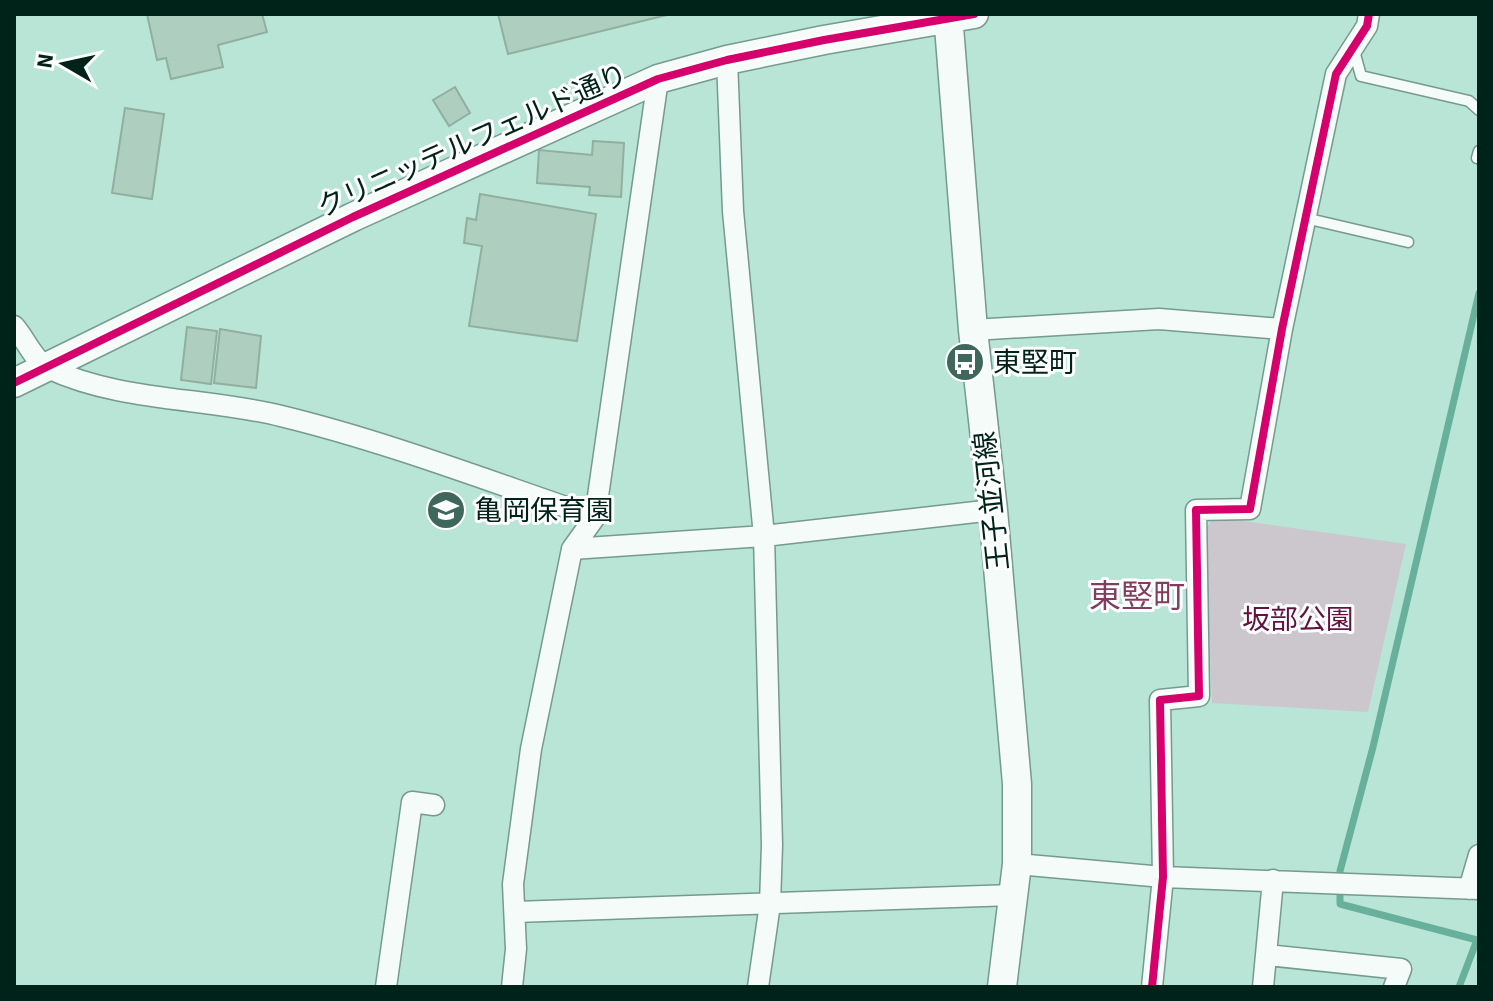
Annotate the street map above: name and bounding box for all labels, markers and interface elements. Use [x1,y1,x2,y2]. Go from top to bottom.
north arrow [24,24,104,104]
text: N [28,51,62,71]
street label: クリニッテルフェルド通り [311,54,634,228]
bus stop icon: 東堅町 [944,341,986,383]
place label: 東堅町 [993,343,1077,383]
street label: 王子並河線 [965,429,1019,573]
school or university icon: 亀岡保育園 [425,489,467,531]
place label: 亀岡保育園 [474,491,614,531]
district label: 東竪町 [1089,574,1185,620]
park label: 坂部公園 [1242,600,1354,640]

